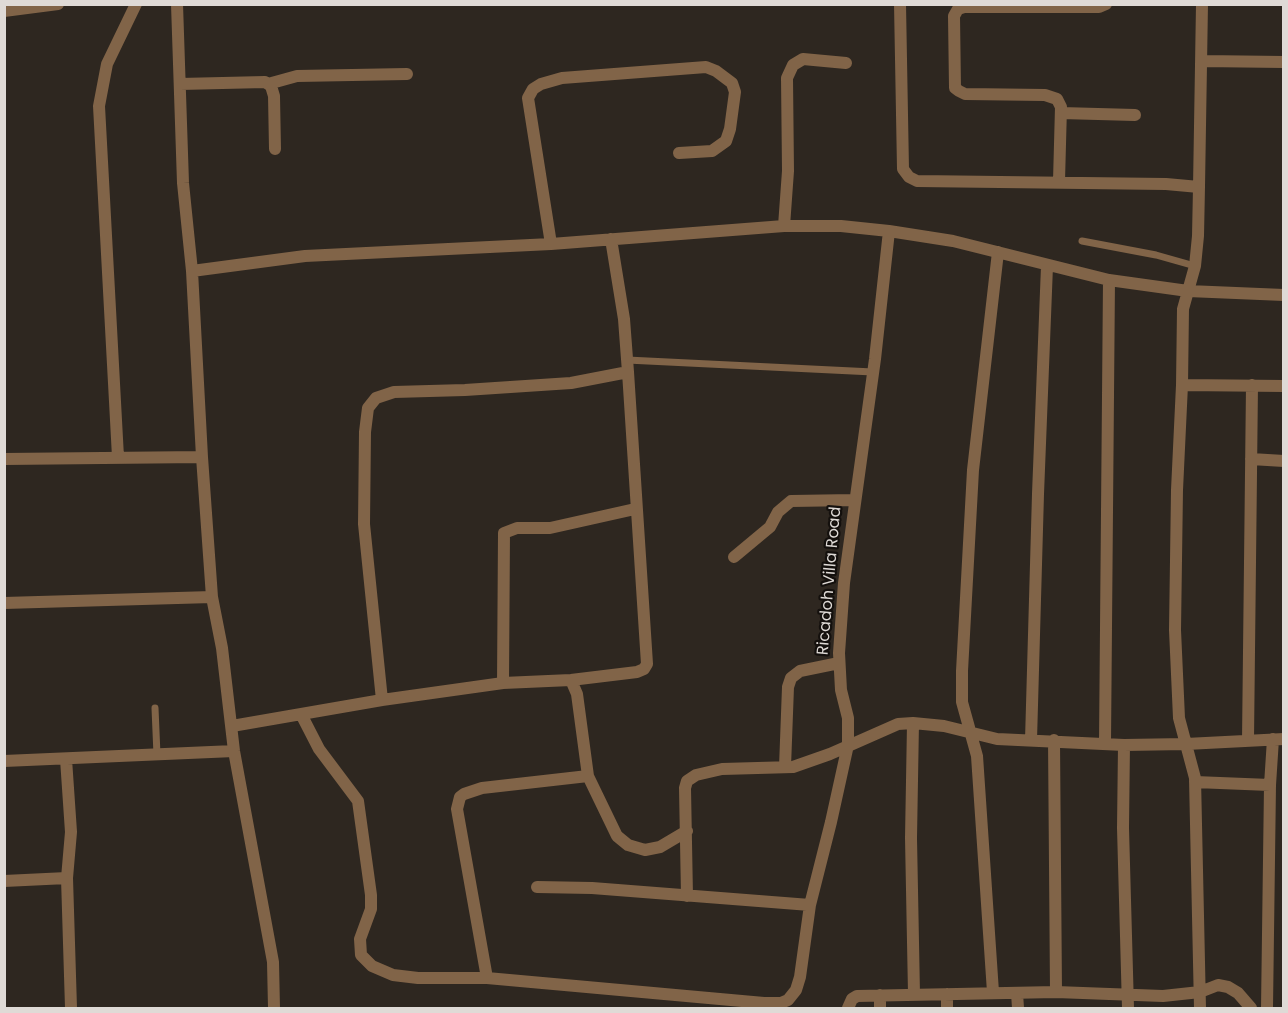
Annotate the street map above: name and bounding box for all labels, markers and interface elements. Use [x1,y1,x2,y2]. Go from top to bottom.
street label: Ricadoh Villa Road [814,506,846,656]

